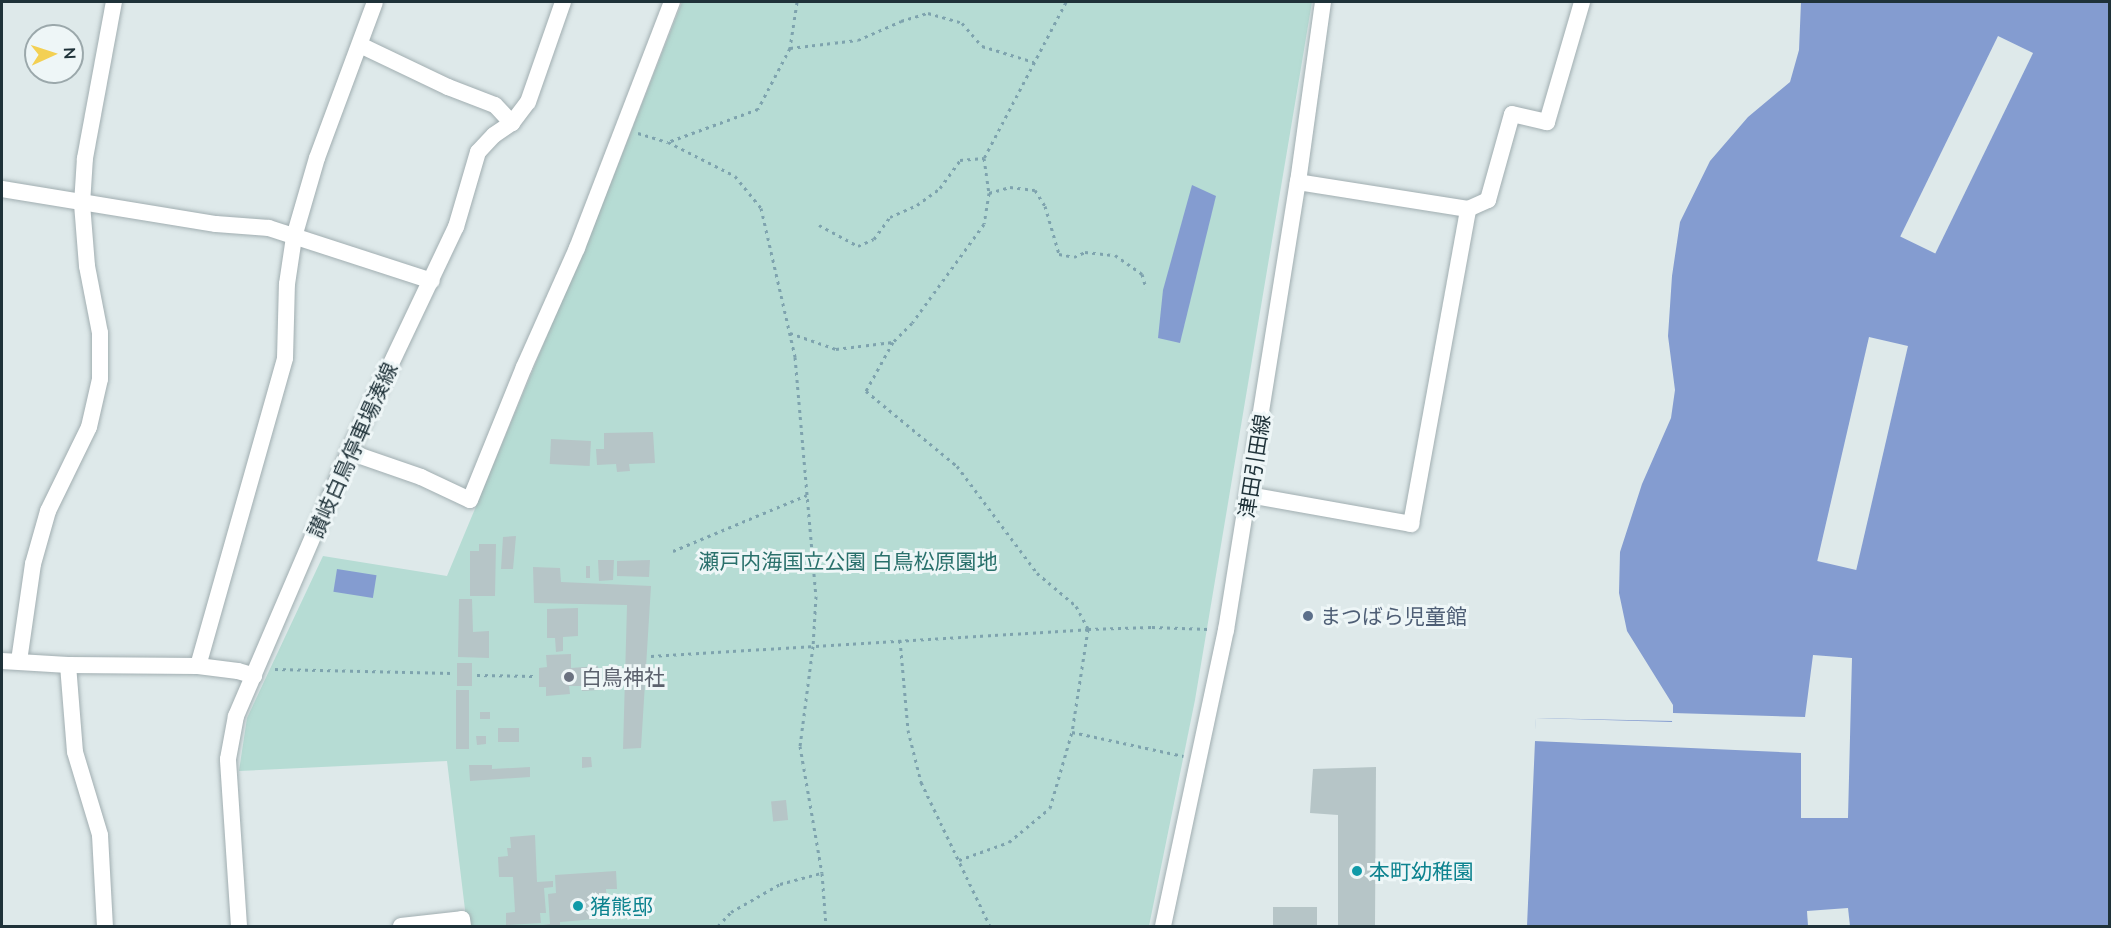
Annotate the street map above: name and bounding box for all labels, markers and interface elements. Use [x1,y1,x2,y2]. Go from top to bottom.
north arrow [24,24,84,84]
text: N [60,47,80,60]
street label: 讃岐白鳥停車場湊線 [302,359,402,541]
street label: 津田引田線 [1233,412,1275,520]
park label: 瀬戸内海国立公園 白鳥松原園地 [698,548,998,574]
place label: まつばら児童館 [1320,603,1467,629]
marker: まつばら児童館 [1301,609,1315,623]
place label: 白鳥神社 [581,664,665,690]
marker: 白鳥神社 [562,670,576,684]
place label: 本町幼稚園 [1369,858,1474,884]
marker: 本町幼稚園 [1350,864,1364,878]
place label: 猪熊邸 [590,893,653,919]
marker: 猪熊邸 [571,899,585,913]

